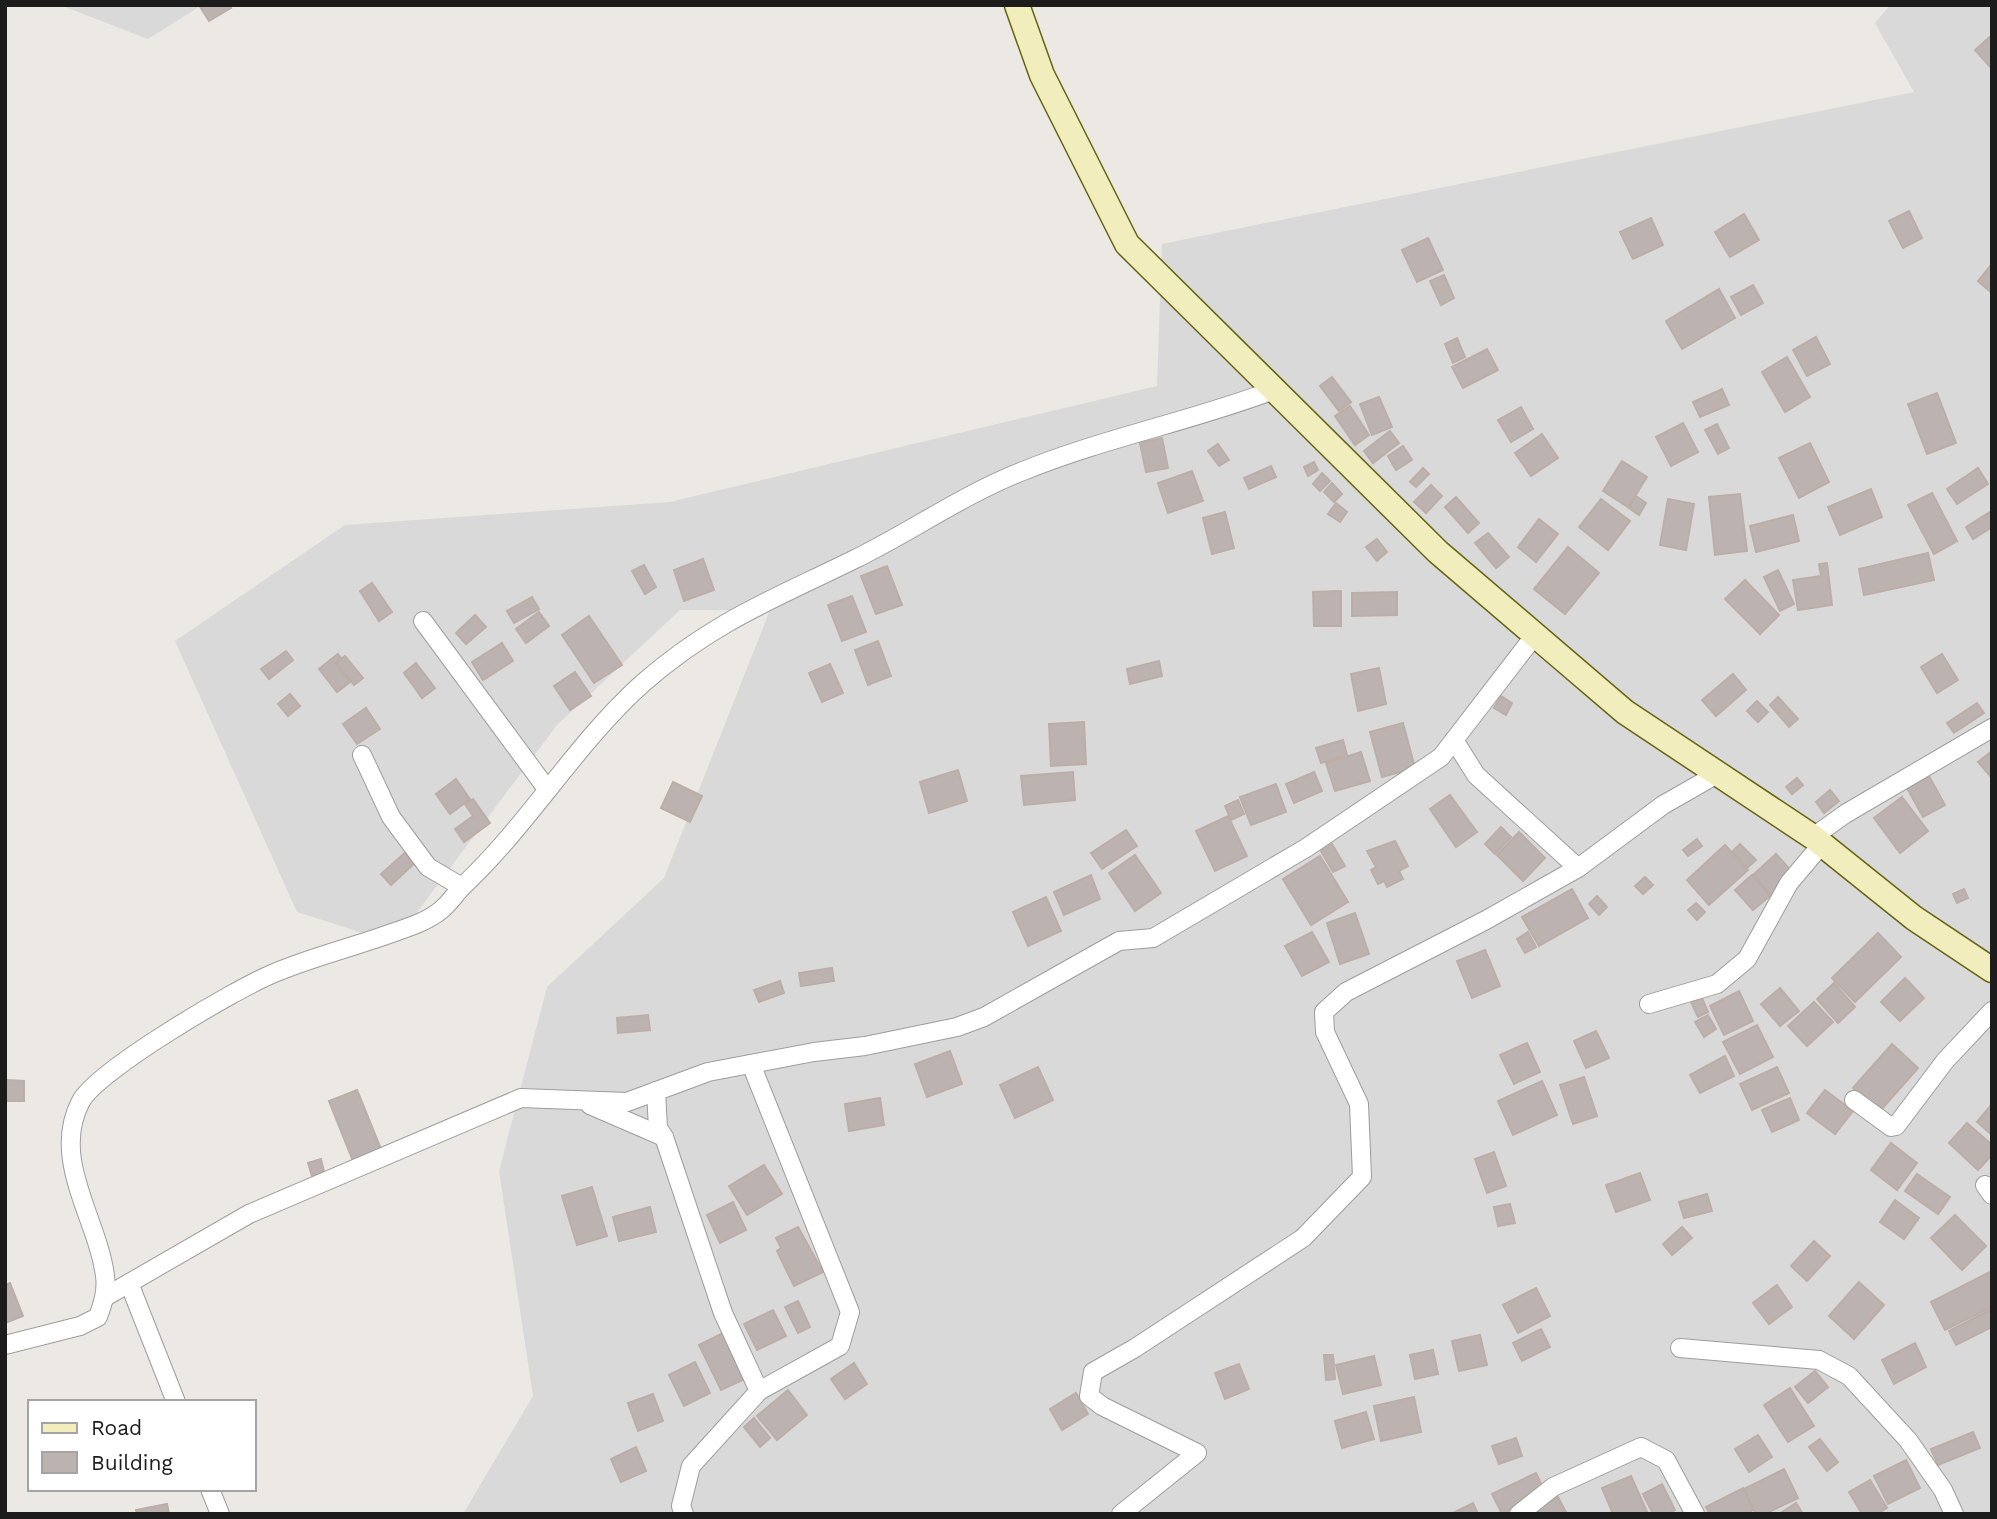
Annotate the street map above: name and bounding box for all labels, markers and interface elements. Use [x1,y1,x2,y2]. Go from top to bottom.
legend [28,1400,256,1491]
text: Road [91,1415,142,1440]
text: Building [91,1450,173,1475]

